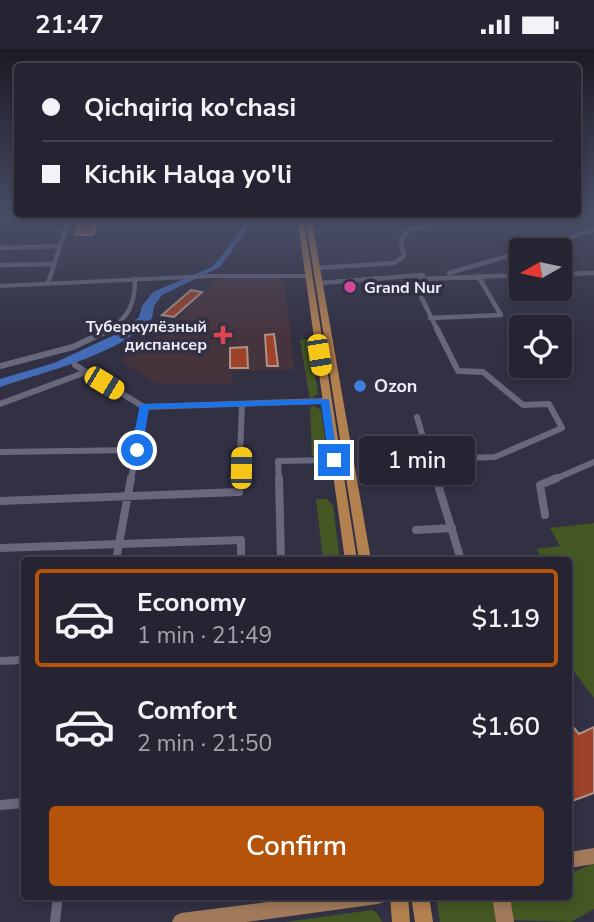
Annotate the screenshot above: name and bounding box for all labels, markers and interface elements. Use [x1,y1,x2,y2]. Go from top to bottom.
text: 21:47 [35,7,104,42]
text: Qichqiriq ko'chasi [84,90,296,125]
text: Kichik Halqa yo'li [84,157,292,192]
north arrow [509,238,572,301]
map controls [509,238,572,378]
place label: Grand Nur [364,277,442,299]
marker: Grand Nur [342,279,358,295]
button: locate [509,315,572,378]
place label: Туберкулёзный диспансер [86,316,207,356]
marker: Туберкулёзный диспансер [213,325,233,345]
car [306,333,333,377]
car [81,363,128,403]
place label: Ozon [374,374,417,398]
marker: Ozon [352,378,368,394]
route start [121,434,153,466]
callout: 1 min [358,435,474,485]
route end [318,444,350,476]
text: 1 min [388,445,446,476]
car [231,447,252,489]
text: Economy [137,585,246,620]
icon: car [53,587,116,650]
text: $1.19 [471,601,540,636]
text: 1 min · 21:49 [137,620,272,651]
text: Comfort [137,693,237,728]
icon: car [53,695,116,758]
text: $1.60 [471,709,540,744]
text: 2 min · 21:50 [137,728,272,759]
button: Confirm [49,806,544,886]

